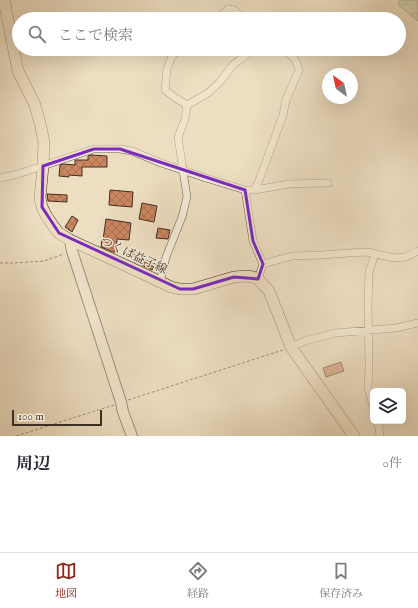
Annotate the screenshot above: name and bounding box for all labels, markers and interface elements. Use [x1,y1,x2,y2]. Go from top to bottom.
search box [12,12,406,56]
icon: search [26,23,48,45]
text: ここで検索 [58,26,133,45]
north arrow [322,68,358,104]
street label: つくば益子線 [98,233,170,277]
map controls [370,388,406,424]
button: layers [370,388,406,424]
scale bar [12,408,102,427]
text: 100 m [18,410,44,424]
text: 周辺 [16,454,50,475]
text: 0件 [383,455,402,472]
tab: 地図 [55,560,77,601]
tab: 経路 [187,560,209,601]
tab: 保存済み [319,560,363,601]

